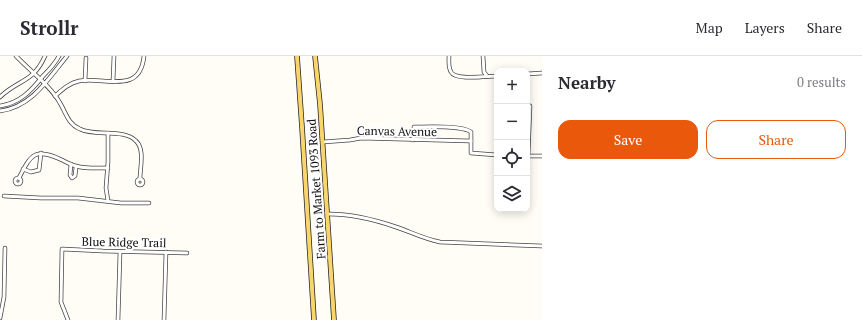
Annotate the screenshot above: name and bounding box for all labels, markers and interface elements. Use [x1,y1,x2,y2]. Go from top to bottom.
text: Strollr [20,15,78,40]
text: Map [696,18,723,37]
text: Layers [745,18,785,37]
text: Share [807,18,842,37]
map controls [494,68,530,212]
button: + [494,68,530,104]
text: Nearby [558,71,616,94]
text: 0 results [797,73,846,91]
button: − [494,104,530,140]
street label: Farm to Market 1093 Road [304,118,328,259]
button: Save [558,120,698,159]
button: Share [706,120,846,159]
street label: Canvas Avenue [357,123,437,139]
button: locate [494,140,530,176]
button: layers [494,176,530,212]
street label: Blue Ridge Trail [81,234,167,250]

